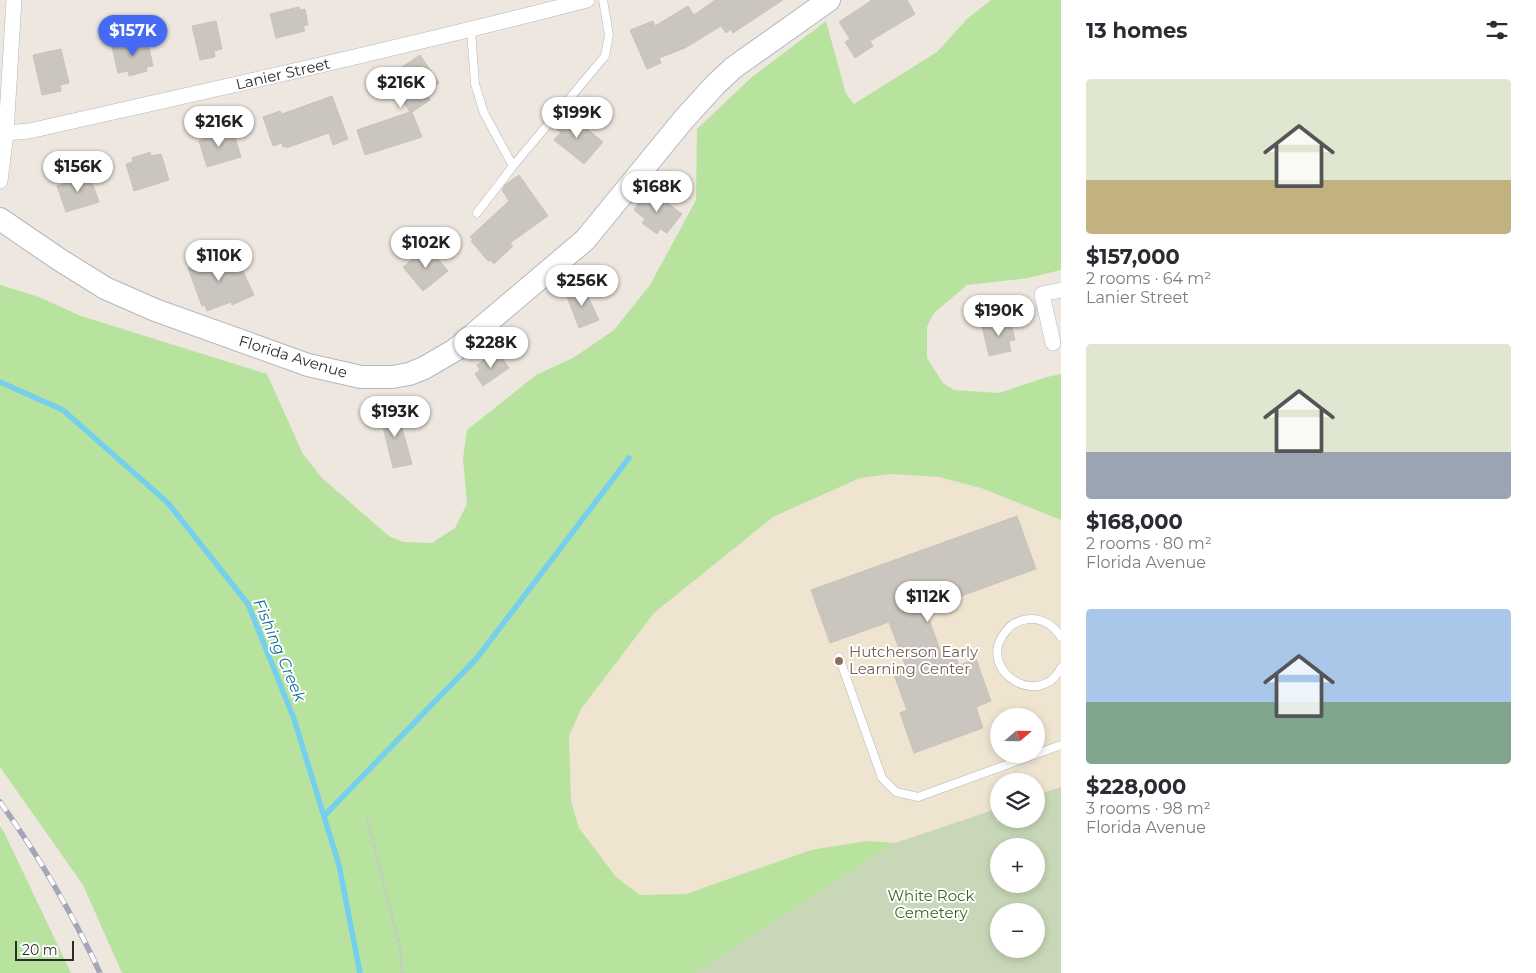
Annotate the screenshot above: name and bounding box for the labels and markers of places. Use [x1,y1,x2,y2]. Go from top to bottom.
pin: $157K [98,15,168,57]
pin: $216K [366,66,436,109]
pin: $199K [542,96,612,139]
pin: $216K [184,106,254,148]
pin: $156K [43,150,113,193]
pin: $168K [622,170,692,213]
pin: $102K [391,226,461,269]
pin: $110K [184,240,254,282]
pin: $256K [547,264,617,307]
pin: $190K [964,294,1034,337]
pin: $228K [456,326,526,369]
pin: $193K [360,396,430,438]
pin: $112K [893,580,963,623]
place label: Hutcherson Early Learning Center [849,642,979,678]
marker: Hutcherson Early Learning Center [833,655,845,667]

